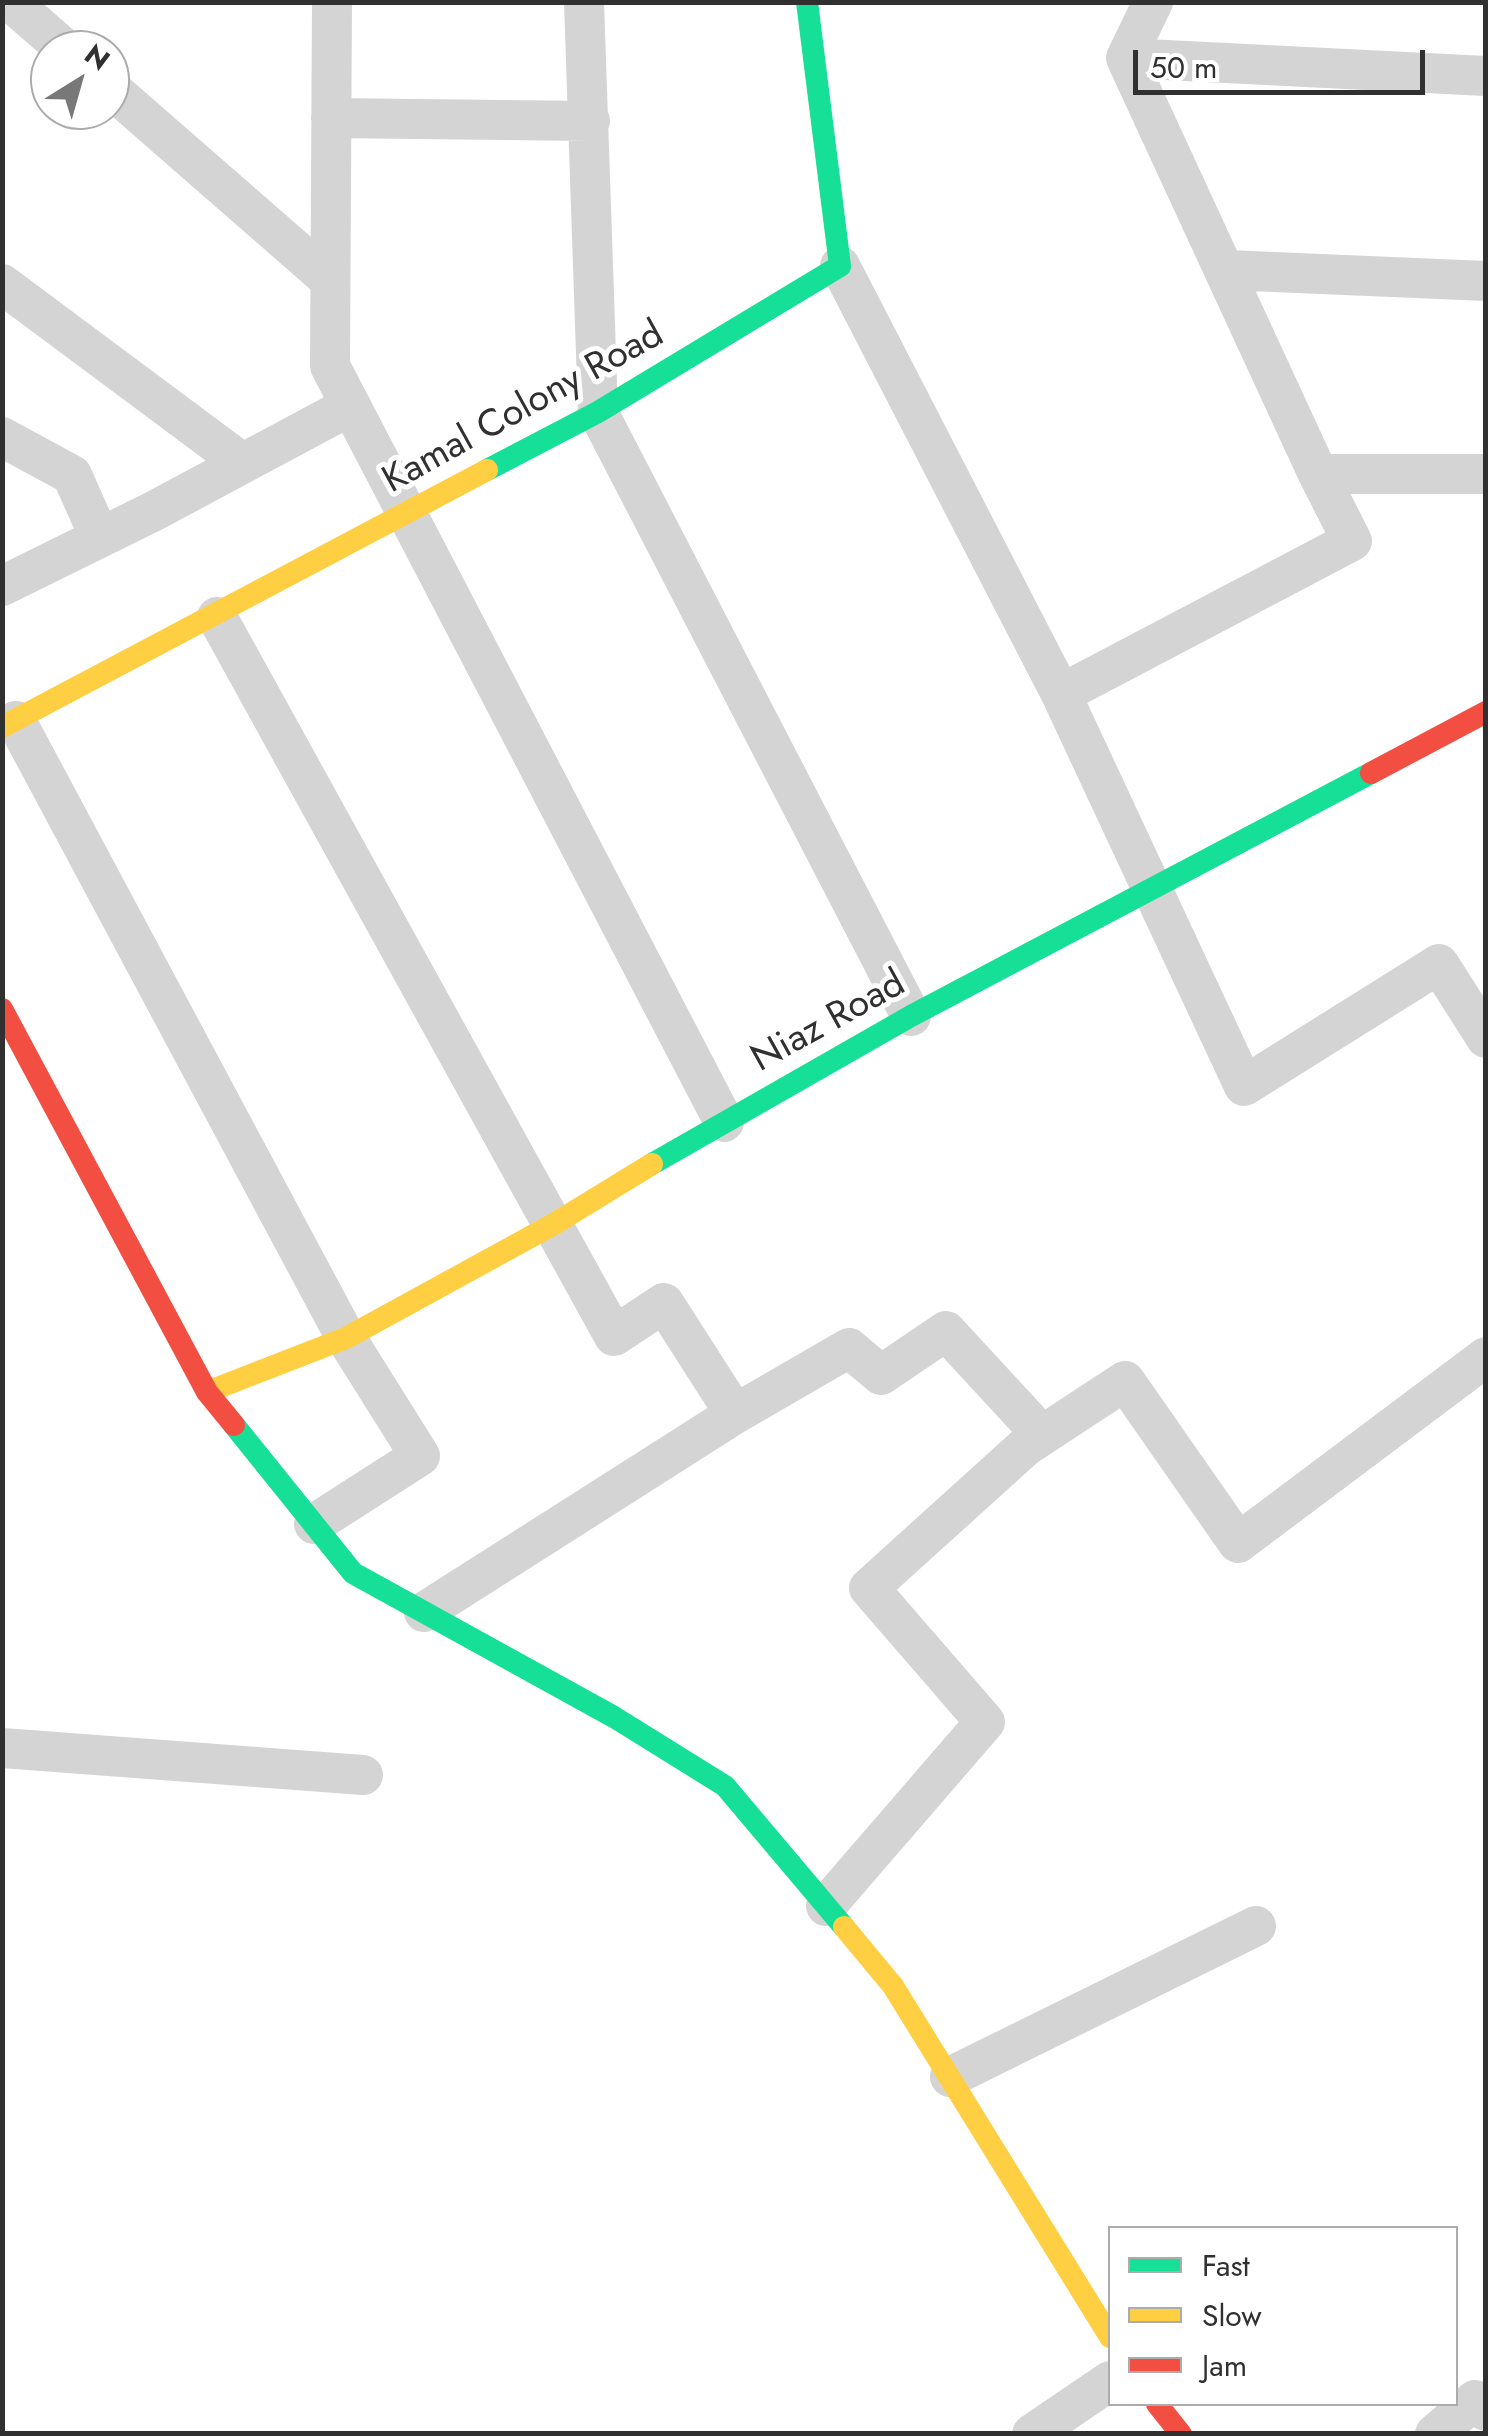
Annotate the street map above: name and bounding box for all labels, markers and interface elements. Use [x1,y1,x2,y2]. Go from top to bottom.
north arrow [30,30,130,130]
scale bar [1138,30,1430,92]
text: N [76,34,118,80]
text: 50 m [1150,46,1217,89]
street label: Kamal Colony Road [376,313,672,505]
street label: Niaz Road [744,962,914,1084]
legend [1108,2226,1458,2406]
text: Fast [1202,2244,1250,2287]
text: Slow [1202,2294,1262,2337]
text: Jam [1202,2344,1247,2387]

